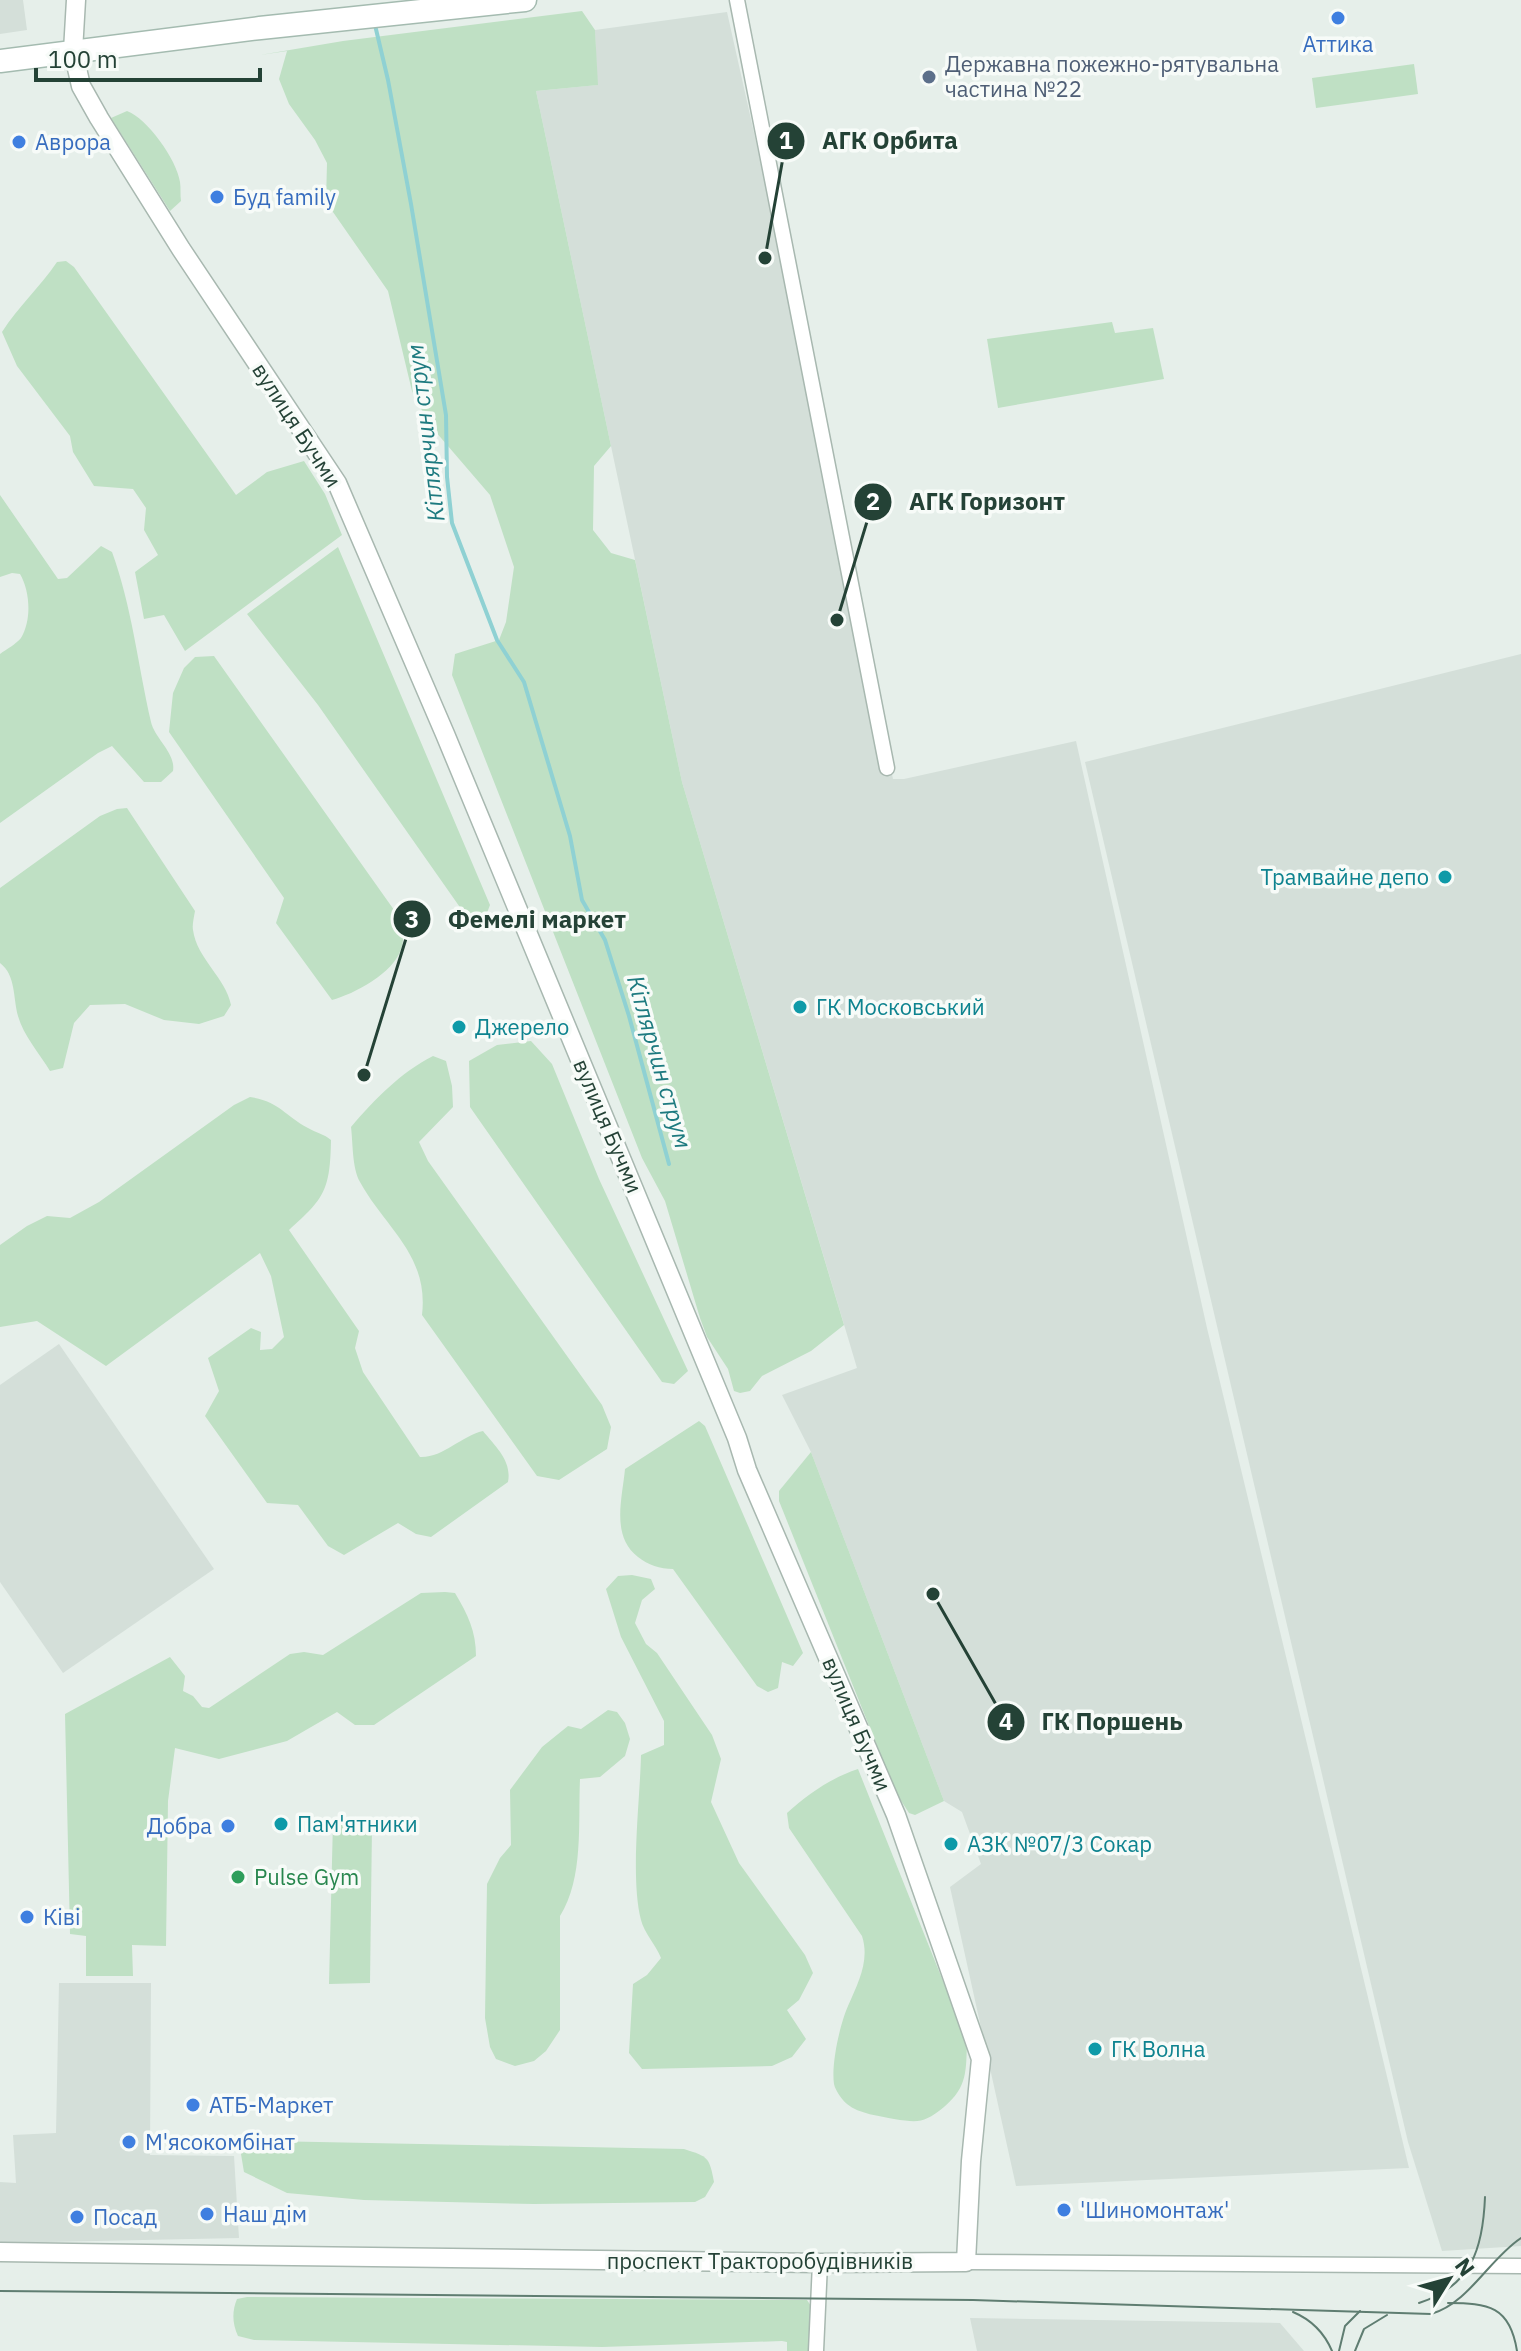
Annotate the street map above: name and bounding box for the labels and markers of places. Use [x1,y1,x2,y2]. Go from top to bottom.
marker: Аттика [1329,9,1347,27]
place label: Аттика [1303,29,1374,58]
place label: Державна пожежно-рятувальна частина №22 [945,49,1279,103]
marker: Державна пожежно-рятувальна частина №22 [920,68,938,86]
callout: АГК Орбита [766,117,974,165]
place label: Аврора [35,127,111,156]
marker: Аврора [10,133,28,151]
place label: Буд family [233,182,336,211]
marker: Буд family [208,188,226,206]
callout: АГК Горизонт [853,478,1081,526]
place label: Трамвайне депо [1260,862,1429,891]
marker: Трамвайне депо [1436,868,1454,886]
callout: Фемелі маркет [392,895,642,943]
place label: ГК Московський [816,992,985,1021]
marker: ГК Московський [791,998,809,1016]
place label: Джерело [475,1012,569,1041]
marker: Джерело [450,1018,468,1036]
callout: ГК Поршень [986,1698,1199,1746]
place label: Пам'ятники [297,1809,418,1838]
place label: Добра [147,1811,212,1840]
marker: Пам'ятники [272,1815,290,1833]
marker: Добра [219,1817,237,1835]
place label: АЗК №07/3 Сокар [967,1829,1152,1858]
marker: АЗК №07/3 Сокар [942,1835,960,1853]
place label: Pulse Gym [254,1862,359,1891]
marker: Pulse Gym [229,1868,247,1886]
place label: Ківі [43,1902,81,1931]
marker: Ківі [18,1908,36,1926]
place label: ГК Волна [1111,2034,1206,2063]
marker: ГК Волна [1086,2040,1104,2058]
place label: АТБ-Маркет [209,2090,333,2119]
marker: АТБ-Маркет [184,2096,202,2114]
place label: М'ясокомбінат [145,2127,295,2156]
marker: М'ясокомбінат [120,2133,138,2151]
place label: 'Шиномонтаж' [1080,2195,1229,2224]
place label: Наш дім [223,2199,307,2228]
marker: 'Шиномонтаж' [1055,2201,1073,2219]
place label: Посад [93,2202,157,2231]
marker: Наш дім [198,2205,216,2223]
marker: Посад [68,2208,86,2226]

